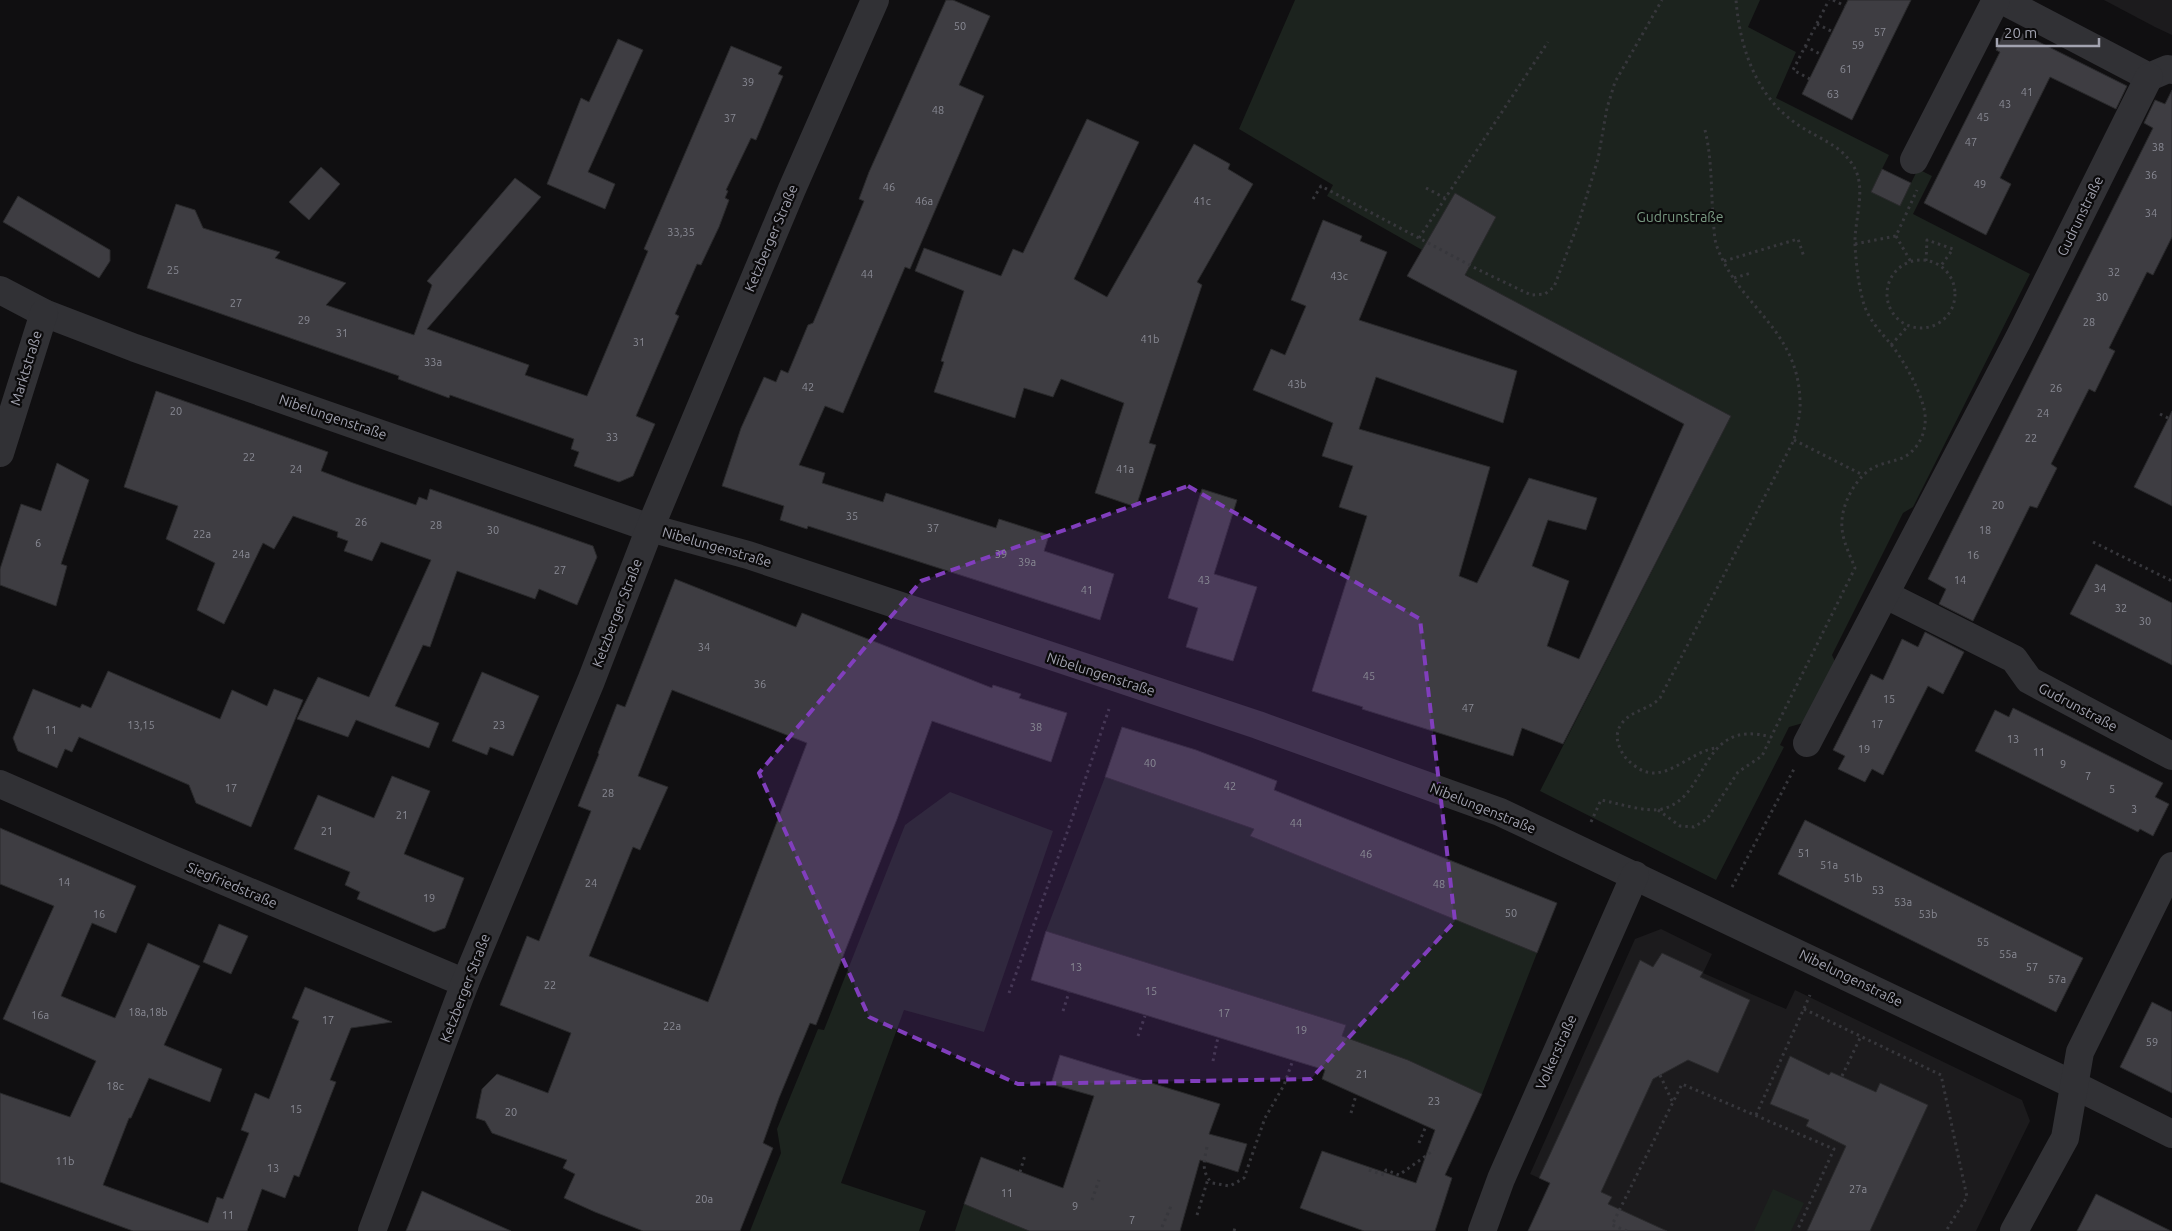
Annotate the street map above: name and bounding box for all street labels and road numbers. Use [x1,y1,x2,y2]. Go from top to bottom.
street label: Gudrunstraße [2054,173,2106,259]
street label: Ketzberger Straße [741,182,801,294]
street label: Marktstraße [7,329,45,407]
street label: Nibelungenstraße [277,391,389,443]
street label: Nibelungenstraße [660,524,774,570]
street label: Ketzberger Straße [589,556,645,670]
street label: Nibelungenstraße [1045,649,1157,699]
street label: Gudrunstraße [2036,680,2120,734]
street label: Nibelungenstraße [1428,779,1538,837]
street label: Siegfriedstraße [184,859,280,911]
street label: Ketzberger Straße [437,931,493,1045]
street label: Nibelungenstraße [1797,946,1905,1010]
street label: Volkerstraße [1532,1012,1580,1092]

